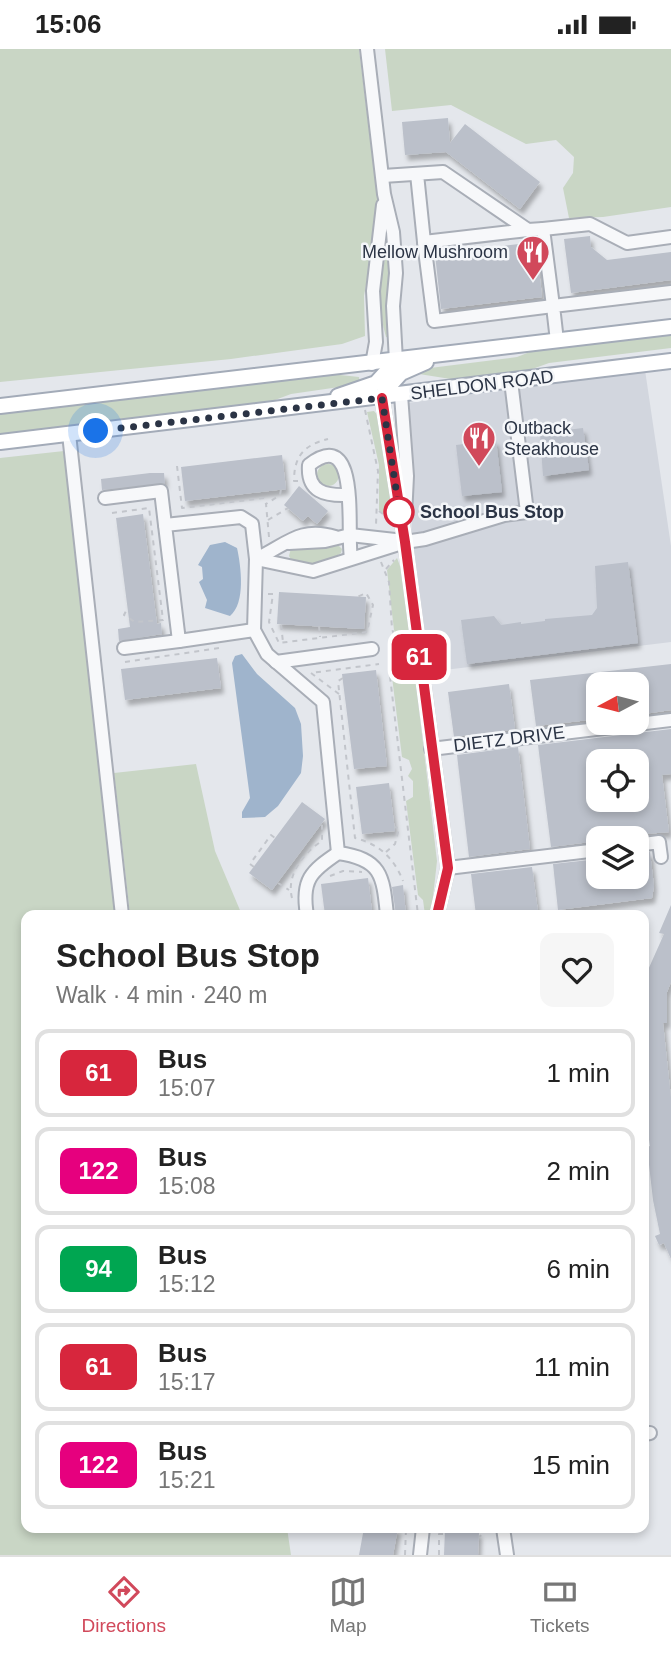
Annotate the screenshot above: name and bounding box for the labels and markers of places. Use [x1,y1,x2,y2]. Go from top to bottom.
restaurant icon: Mellow Mushroom [514,233,552,282]
place label: Mellow Mushroom [362,242,508,262]
place label: Outback Steakhouse [504,418,599,459]
restaurant icon: Outback Steakhouse [460,419,498,468]
marker: School Bus Stop [384,497,414,527]
place label: School Bus Stop [420,502,564,522]

